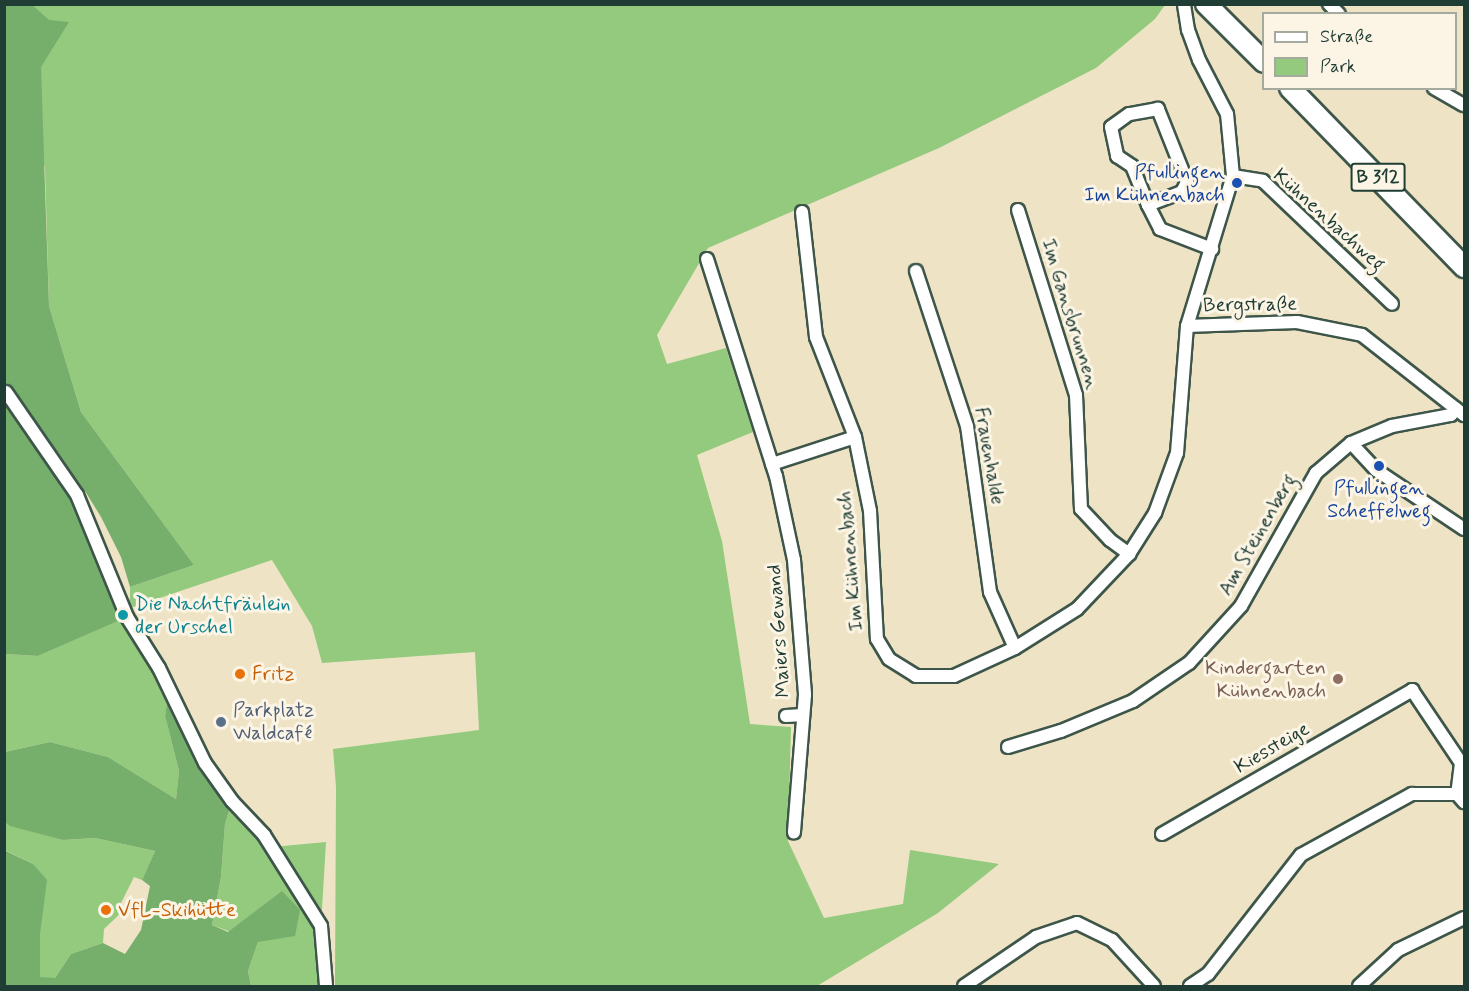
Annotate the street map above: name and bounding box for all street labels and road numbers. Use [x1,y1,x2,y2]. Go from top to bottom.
road number: B 312 [1350,162,1406,192]
street label: Kühnenbachweg [1268,163,1390,277]
street label: Im Gansbrunnen [1037,240,1103,388]
street label: Bergstraße [1203,292,1297,318]
street label: Frauenhalde [969,405,1009,507]
street label: Am Steinenberg [1214,471,1302,599]
street label: Im Kühnenbach [833,490,869,632]
street label: Maiers Gewand [762,563,796,699]
street label: Kiessteige [1230,717,1314,779]

